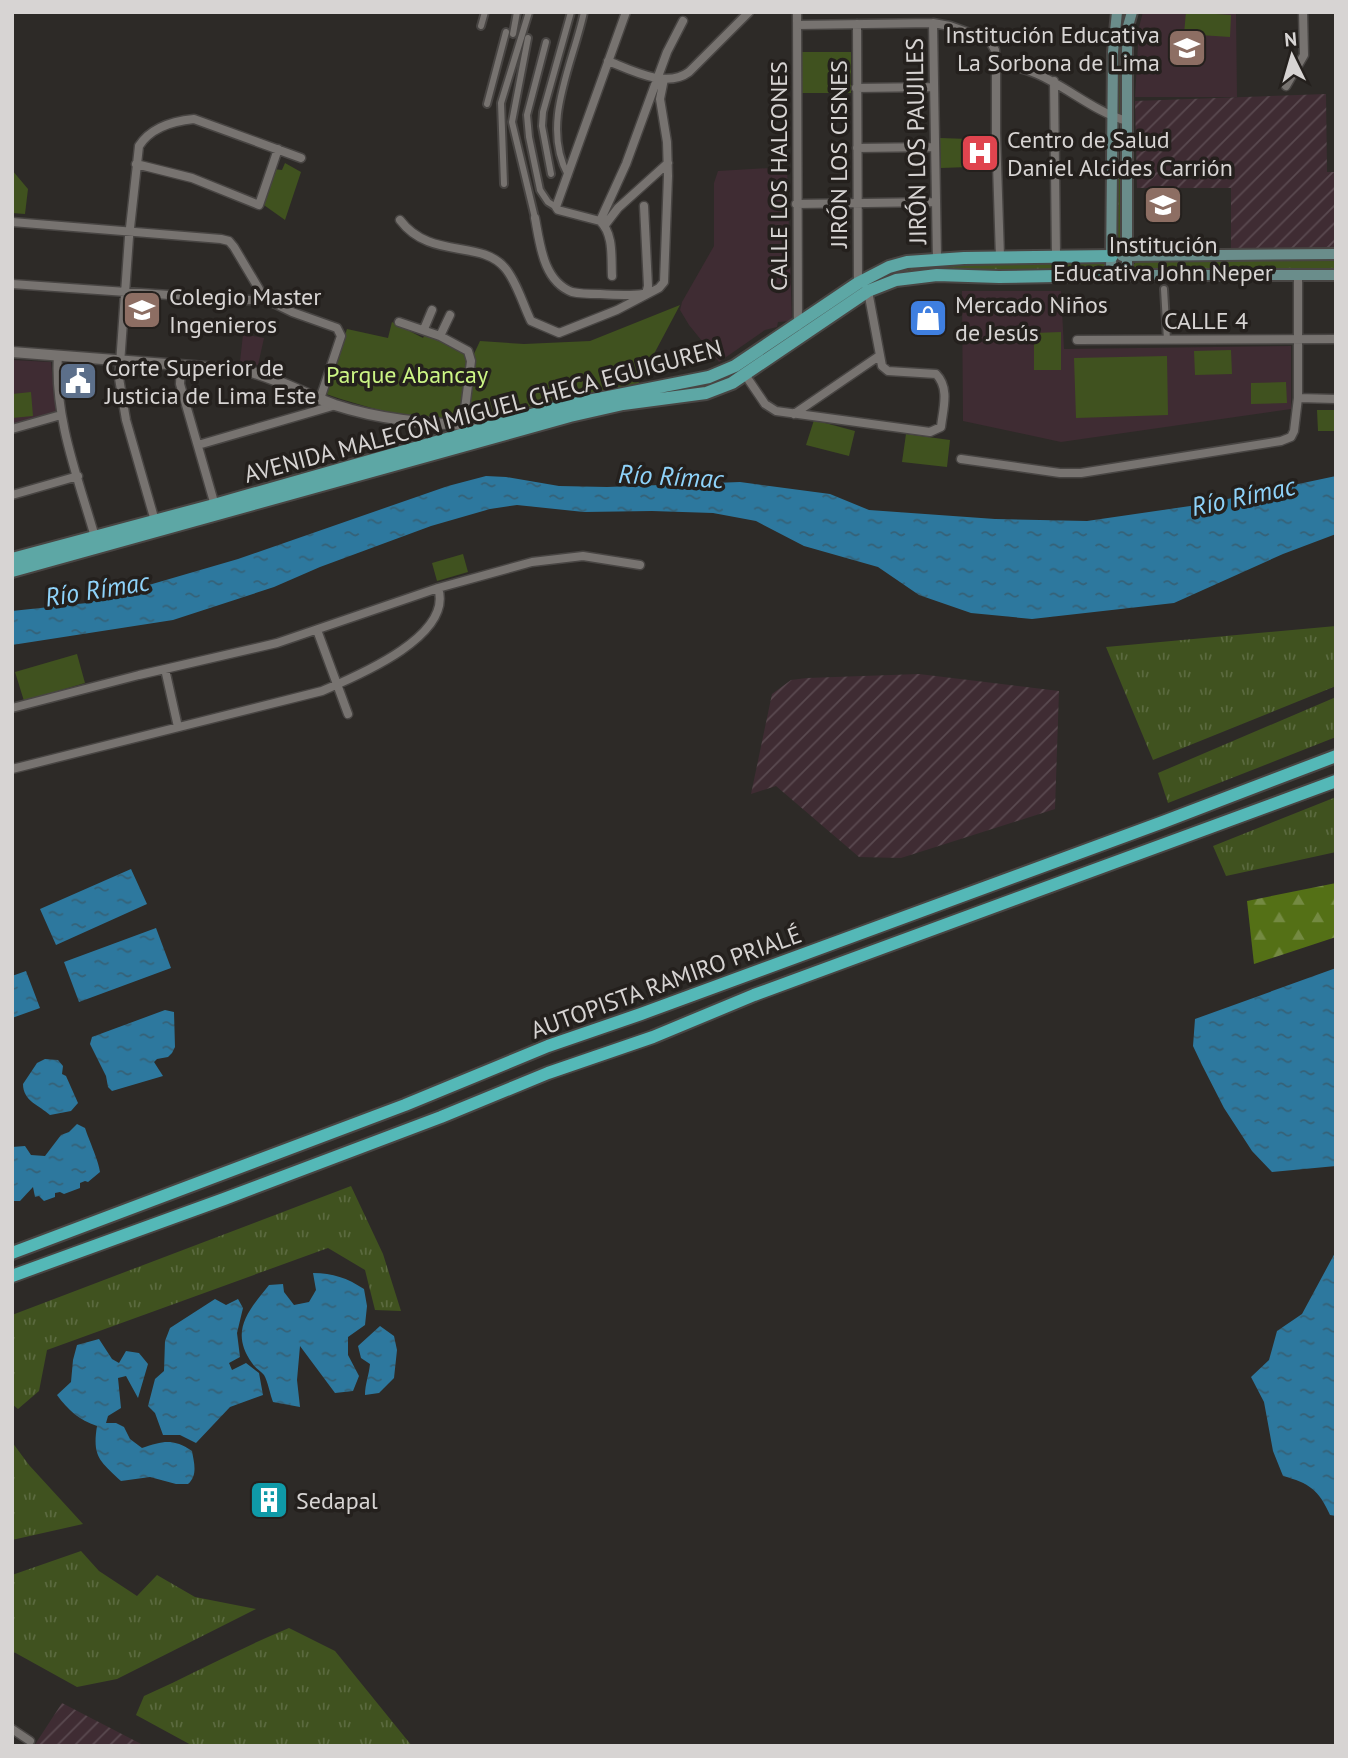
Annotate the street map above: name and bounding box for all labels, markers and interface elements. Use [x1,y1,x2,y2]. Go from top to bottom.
place label: Institución Educativa La Sorbona de Lima [945,19,1160,78]
north arrow [1257,21,1327,91]
school or university icon: Institución Educativa La Sorbona de Lima [1166,27,1208,69]
text: N [1283,27,1298,52]
street label: JIRÓN LOS PAUJILES [899,38,933,245]
street label: JIRÓN LOS CISNES [823,60,854,249]
street label: CALLE LOS HALCONES [763,61,794,291]
place label: Centro de Salud Daniel Alcides Carrión [1007,124,1233,183]
hospital icon: Centro de Salud Daniel Alcides Carrión [959,132,1001,174]
school or university icon: Institución Educativa John Neper [1142,184,1184,226]
place label: Institución Educativa John Neper [1053,229,1273,288]
place label: Colegio Master Ingenieros [169,281,321,340]
school or university icon: Colegio Master Ingenieros [121,289,163,331]
place label: Mercado Niños de Jesús [955,289,1108,348]
shop icon: Mercado Niños de Jesús [907,297,949,339]
street label: CALLE 4 [1164,305,1248,336]
street label: AVENIDA MALECÓN MIGUEL CHECA EGUIGUREN [241,332,725,490]
place label: Corte Superior de Justicia de Lima Este [104,352,316,411]
park label: Parque Abancay [326,359,488,390]
public building icon: Corte Superior de Justicia de Lima Este [57,360,99,402]
water label: Río Rímac [617,457,726,495]
water label: Río Rímac [1188,469,1299,523]
water label: Río Rímac [42,564,153,614]
street label: AUTOPISTA RAMIRO PRIALÉ [526,918,806,1046]
building icon: Sedapal [248,1479,290,1521]
place label: Sedapal [296,1485,378,1516]

